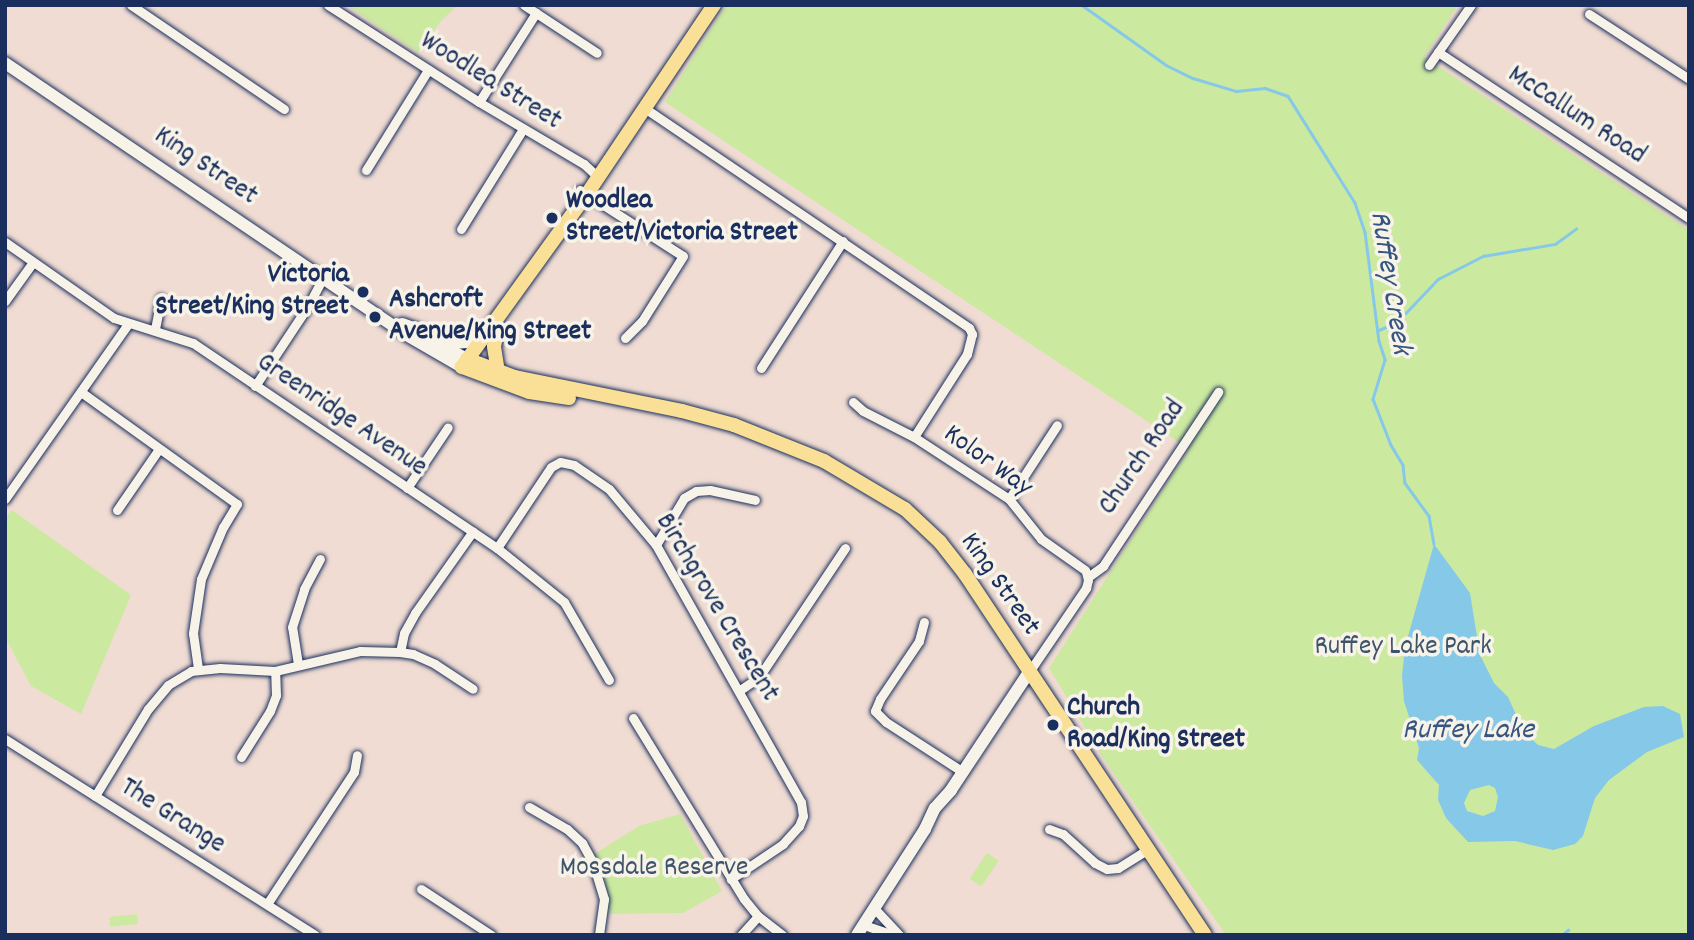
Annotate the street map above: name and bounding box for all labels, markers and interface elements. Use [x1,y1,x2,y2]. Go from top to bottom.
street label: Woodlea Street [413,25,567,139]
street label: McCallum Road [1501,59,1651,173]
street label: King Street [147,120,263,214]
place label: Woodlea Street/Victoria Street [566,185,798,251]
water label: Ruffey Creek [1359,209,1417,357]
marker: Woodlea Street/Victoria Street [544,210,560,226]
place label: Victoria Street/King Street [155,259,349,325]
marker: Victoria Street/King Street [355,284,371,300]
place label: Ashcroft Avenue/King Street [389,284,591,350]
marker: Ashcroft Avenue/King Street [367,309,383,325]
street label: Greenridge Avenue [249,347,433,485]
street label: Church Road [1092,394,1194,522]
street label: Kolor Way [936,418,1038,506]
street label: Birchgrove Crescent [647,508,785,708]
street label: King Street [951,527,1047,643]
park label: Ruffey Lake Park [1314,631,1492,665]
place label: Church Road/King Street [1067,692,1245,758]
water label: Ruffey Lake [1402,714,1534,750]
marker: Church Road/King Street [1045,717,1061,733]
street label: The Grange [113,772,231,862]
park label: Mossdale Reserve [560,852,748,886]

